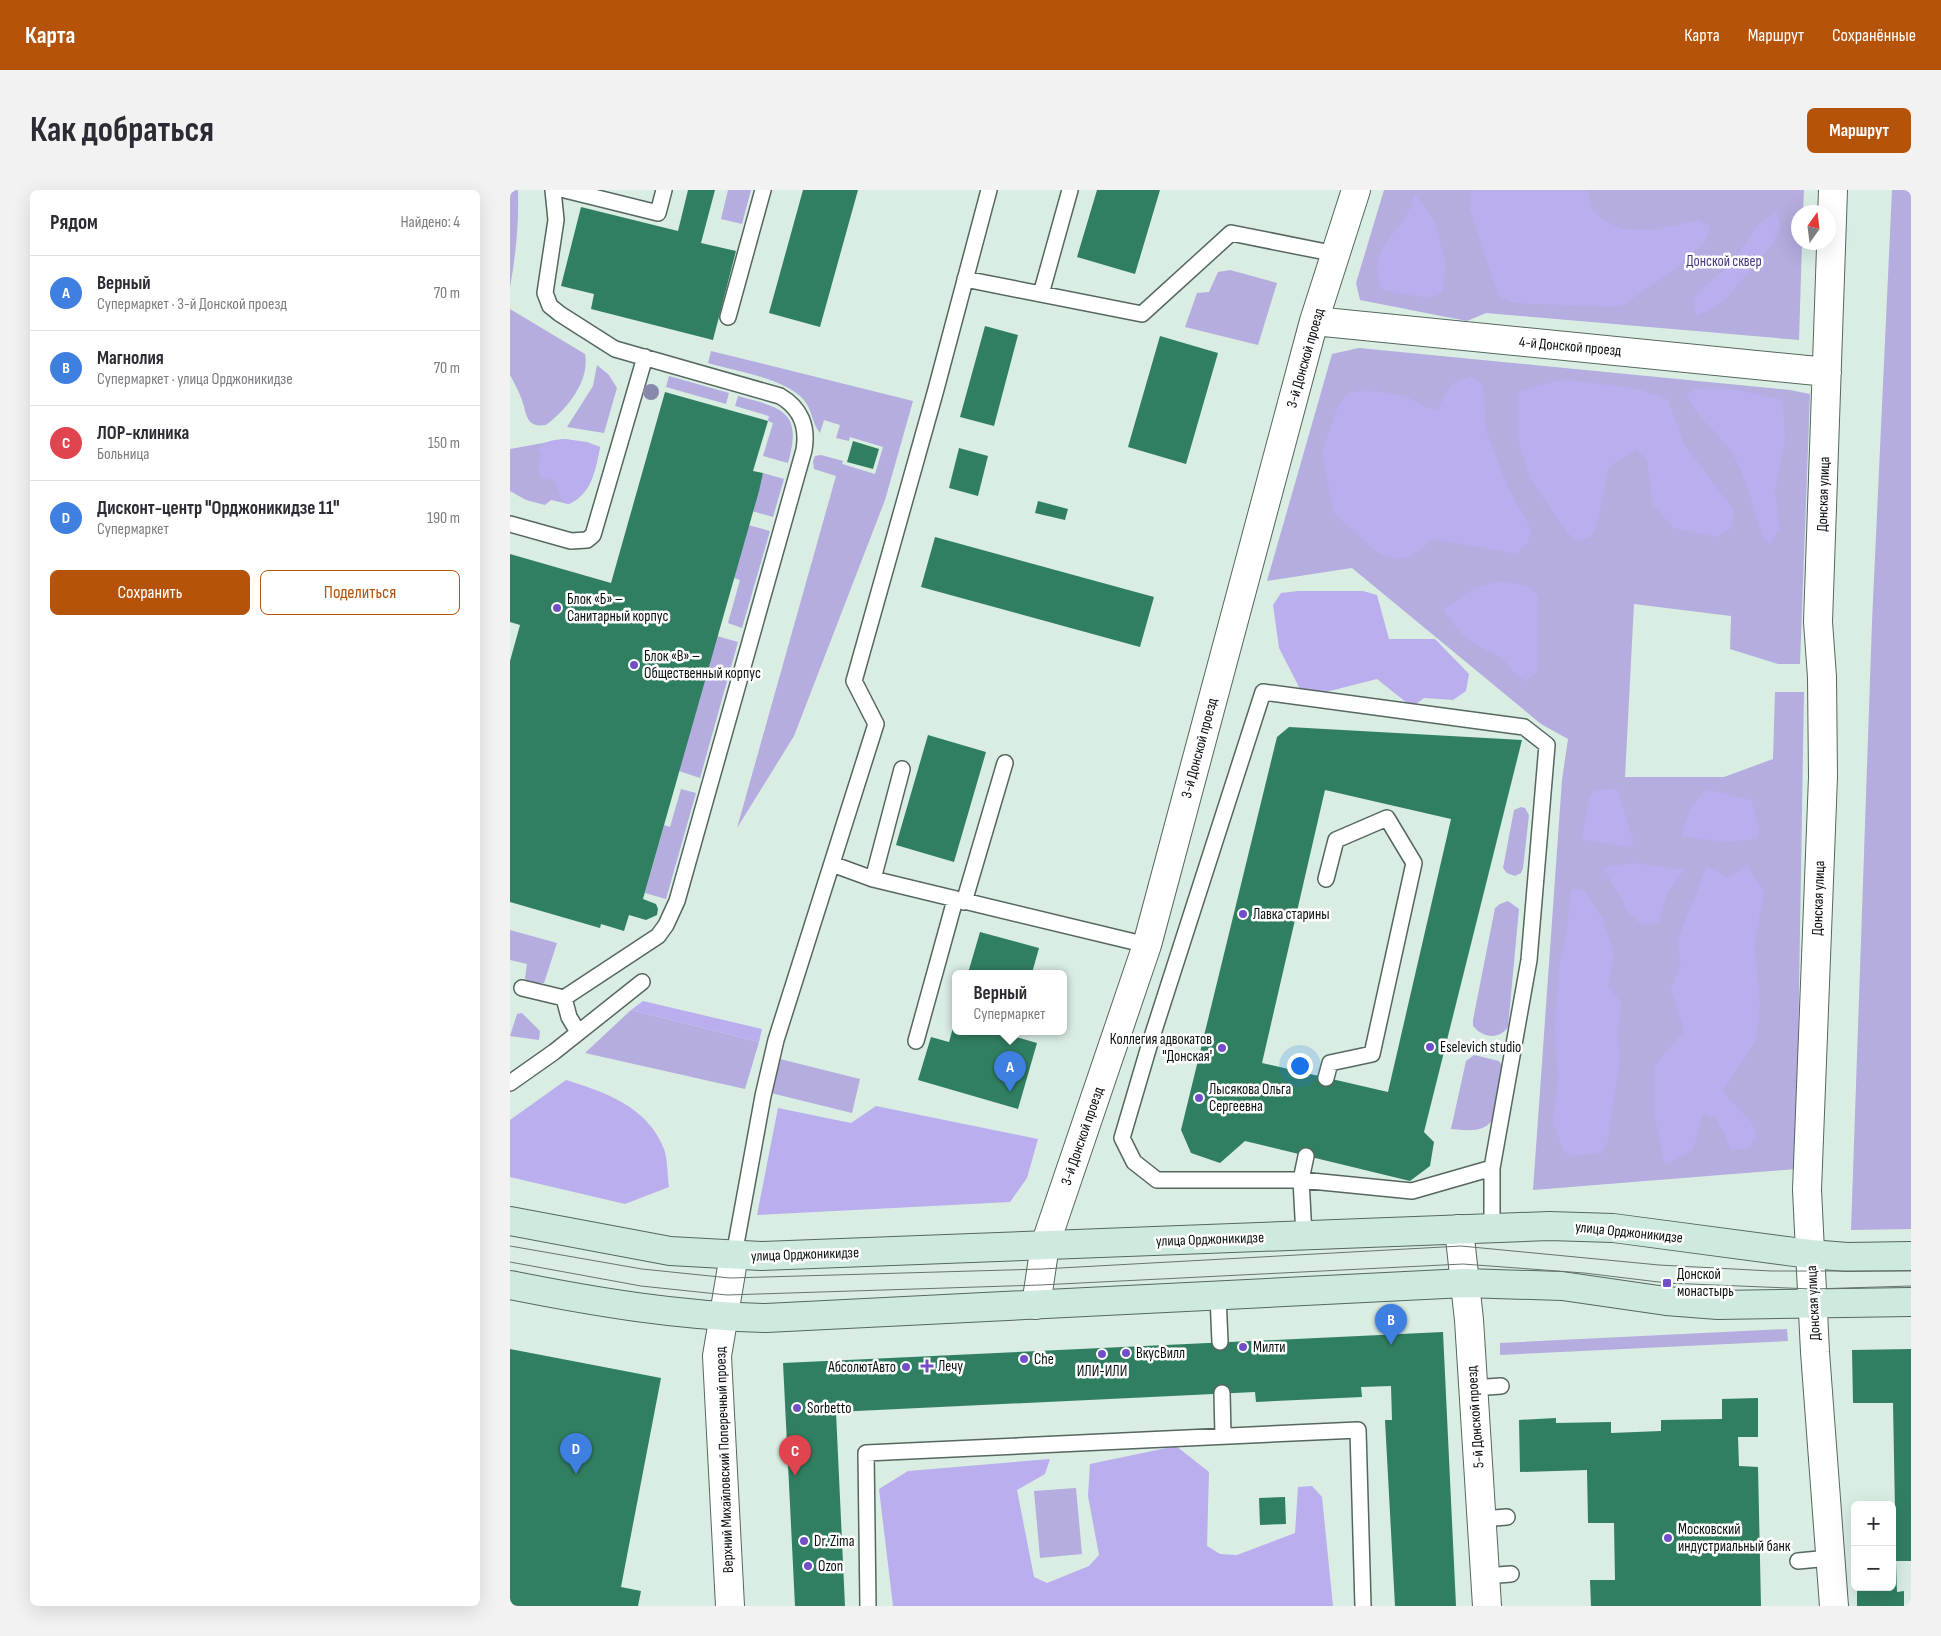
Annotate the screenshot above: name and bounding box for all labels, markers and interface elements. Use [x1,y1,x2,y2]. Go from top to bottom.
text: Карта [25,21,75,50]
text: Карта [1684,25,1720,46]
text: Маршрут [1748,25,1804,46]
text: Сохранённые [1832,25,1916,46]
button: Маршрут [1807,108,1911,153]
text: Как добраться [30,109,214,152]
north arrow [1791,205,1836,250]
text: Рядом [50,210,98,235]
text: Найдено: 4 [400,213,460,232]
park label: Донской сквер [1686,252,1762,271]
text: Верный [97,272,151,295]
text: A [62,284,70,303]
text: 70 m [434,284,460,303]
text: Супермаркет · 3-й Донской проезд [97,295,287,314]
street label: 3-й Донской проезд [1282,305,1329,410]
street label: 4-й Донской проезд [1518,333,1623,361]
text: Магнолия [97,347,164,370]
text: B [62,359,70,378]
text: 70 m [434,359,460,378]
text: Супермаркет · улица Орджоникидзе [97,370,293,389]
text: ЛОР-клиника [97,422,189,445]
text: C [62,434,70,453]
text: 150 m [428,434,460,453]
text: Больница [97,445,149,464]
street label: Донская улица [1813,456,1834,532]
text: Дисконт-центр "Орджоникидзе 11" [97,497,339,520]
text: D [62,509,70,528]
text: 190 m [427,509,460,528]
text: Супермаркет [97,520,169,539]
button: Сохранить [50,570,250,615]
button: Поделиться [260,570,460,615]
place label: Блок «Б» – Санитарный корпус [567,590,668,626]
marker: Блок «Б» – Санитарный корпус [551,602,563,614]
place label: Блок «В» – Общественный корпус [644,647,761,683]
marker: Блок «В» – Общественный корпус [628,659,640,671]
street label: 3-й Донской проезд [1177,695,1222,800]
street label: Донская улица [1808,860,1829,936]
place label: Лавка старины [1253,905,1329,924]
marker: Лавка старины [1237,908,1249,920]
popup [952,970,1067,1035]
text: Верный [974,982,1027,1005]
text: Супермаркет [974,1005,1045,1024]
place label: Коллегия адвокатов "Донская' [1110,1030,1212,1066]
place label: Eselevich studio [1440,1038,1521,1057]
marker: Eselevich studio [1424,1041,1436,1053]
marker: Коллегия адвокатов "Донская' [1216,1042,1228,1054]
pin: A [994,1051,1026,1092]
your location [1287,1053,1313,1079]
place label: Лысякова Ольга Сергеевна [1209,1080,1291,1116]
street label: 3-й Донской проезд [1057,1084,1108,1188]
marker: Лысякова Ольга Сергеевна [1193,1092,1205,1104]
street label: улица Орджоникидзе [1574,1217,1684,1248]
street label: улица Орджоникидзе [1156,1228,1264,1251]
street label: улица Орджоникидзе [751,1243,859,1266]
place label: Донской монастырь [1677,1265,1734,1301]
street label: Донская улица [1802,1265,1825,1341]
marker: Донской монастырь [1661,1277,1673,1289]
pin: B [1375,1304,1407,1345]
place label: Милти [1253,1338,1286,1357]
marker: Милти [1237,1341,1249,1353]
place label: ВкусВилл [1136,1344,1185,1363]
street label: Верхний Михайловский Поперечный проезд [711,1346,738,1574]
marker: ВкусВилл [1120,1347,1132,1359]
marker: ИЛИ-ИЛИ [1096,1348,1108,1360]
place label: Che [1034,1350,1054,1369]
marker: Che [1018,1353,1030,1365]
place label: Лечу [938,1357,963,1376]
place label: АбсолютАвто [827,1358,896,1377]
marker: Лечу [920,1359,934,1373]
marker: АбсолютАвто [900,1361,912,1373]
place label: ИЛИ-ИЛИ [1077,1362,1127,1381]
street label: 5-й Донской проезд [1462,1364,1489,1469]
place label: Sorbetto [807,1399,851,1418]
marker: Sorbetto [791,1402,803,1414]
pin: D [560,1433,592,1474]
pin: C [779,1435,811,1476]
map controls [1851,1501,1896,1591]
button: + [1851,1501,1896,1546]
place label: Московский индустриальный банк [1678,1520,1791,1556]
place label: Dr. Zima [814,1532,855,1551]
marker: Московский индустриальный банк [1662,1532,1674,1544]
marker: Dr. Zima [798,1535,810,1547]
button: − [1851,1546,1896,1591]
place label: Ozon [818,1557,843,1576]
marker: Ozon [802,1560,814,1572]

